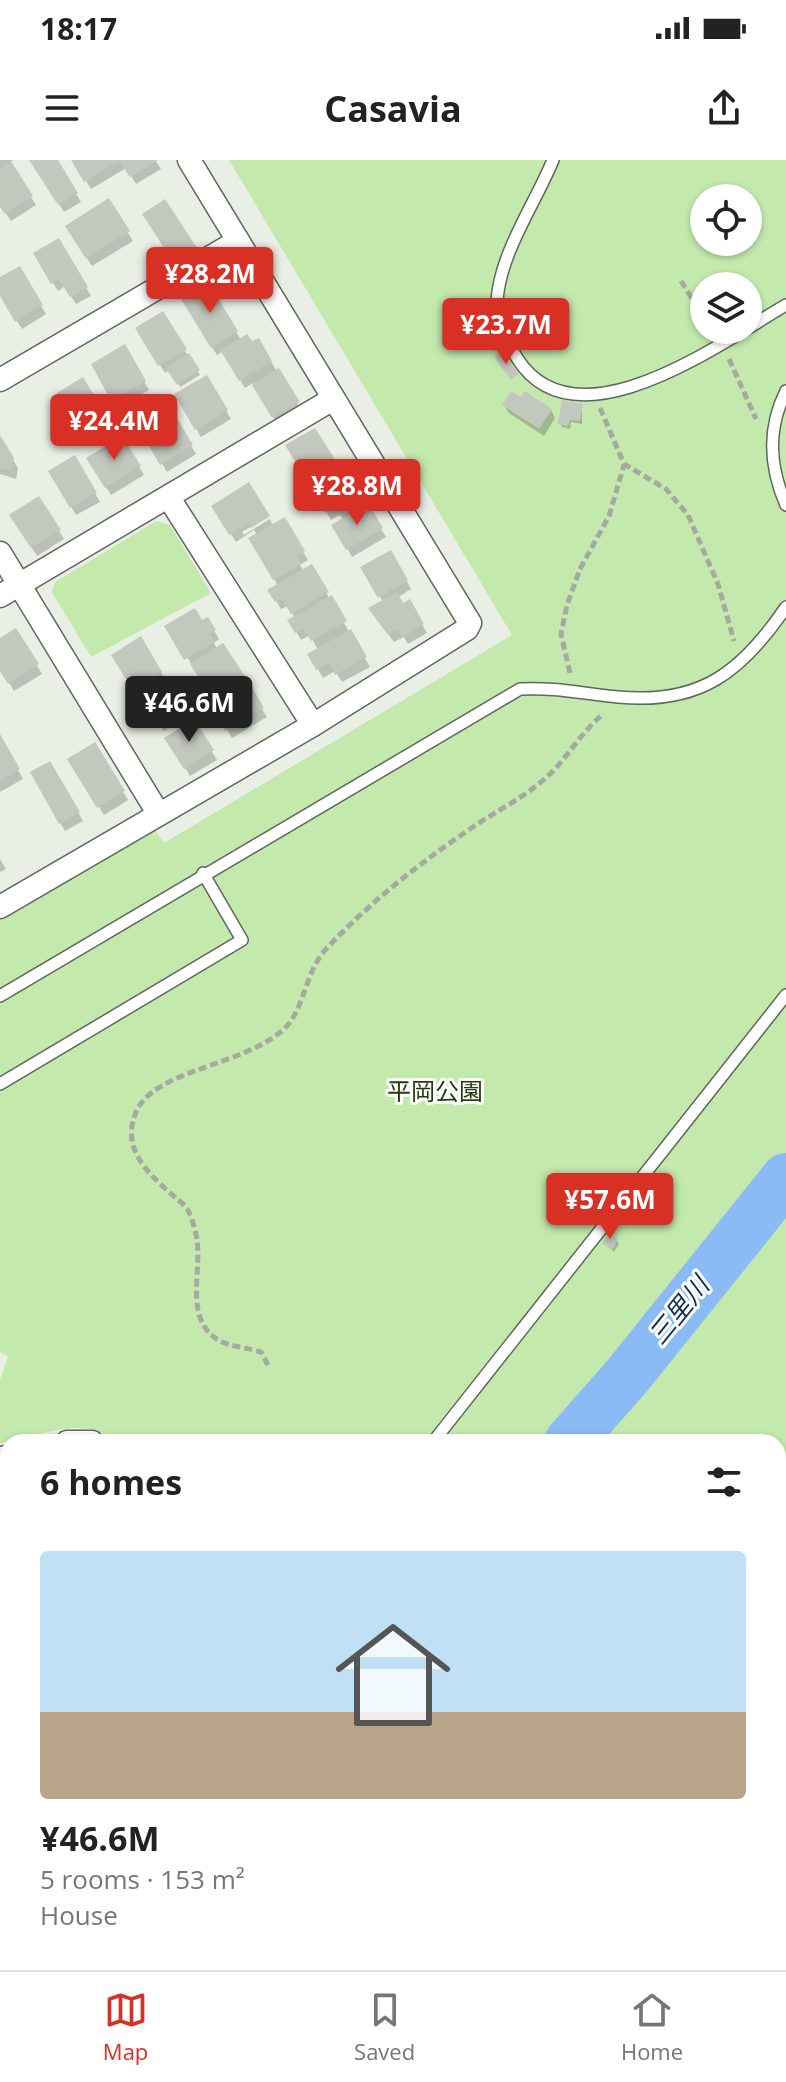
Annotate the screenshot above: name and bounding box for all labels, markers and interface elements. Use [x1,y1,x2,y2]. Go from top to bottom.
text: 18:17 [40,8,117,49]
text: Casavia [324,84,462,133]
icon: menu [40,86,84,130]
icon: share [702,86,746,130]
map controls [690,184,762,344]
button: locate [690,184,762,256]
pin: ¥28.2M [145,247,275,315]
text: ¥28.2M [164,255,256,291]
button: layers [690,272,762,344]
pin: ¥23.7M [441,298,571,366]
text: ¥23.7M [460,306,552,342]
pin: ¥24.4M [49,394,179,462]
text: ¥24.4M [68,402,160,438]
pin: ¥28.8M [292,459,422,527]
text: ¥28.8M [311,467,403,503]
pin: ¥46.6M [124,676,254,744]
text: ¥46.6M [143,684,235,720]
park label: 平岡公園 [387,1074,483,1107]
pin: ¥57.6M [545,1173,675,1241]
text: ¥57.6M [564,1181,656,1217]
water label: 三里川 [639,1266,718,1352]
text: 6 homes [40,1459,182,1505]
icon: filters [702,1460,746,1504]
icon: home [321,1603,465,1747]
text: ¥46.6M [40,1815,160,1861]
text: 5 rooms · 153 m² [40,1861,245,1897]
text: House [40,1897,118,1933]
tab: Map [103,1988,148,2066]
tab: Saved [354,1988,415,2066]
tab: Home [621,1988,683,2066]

